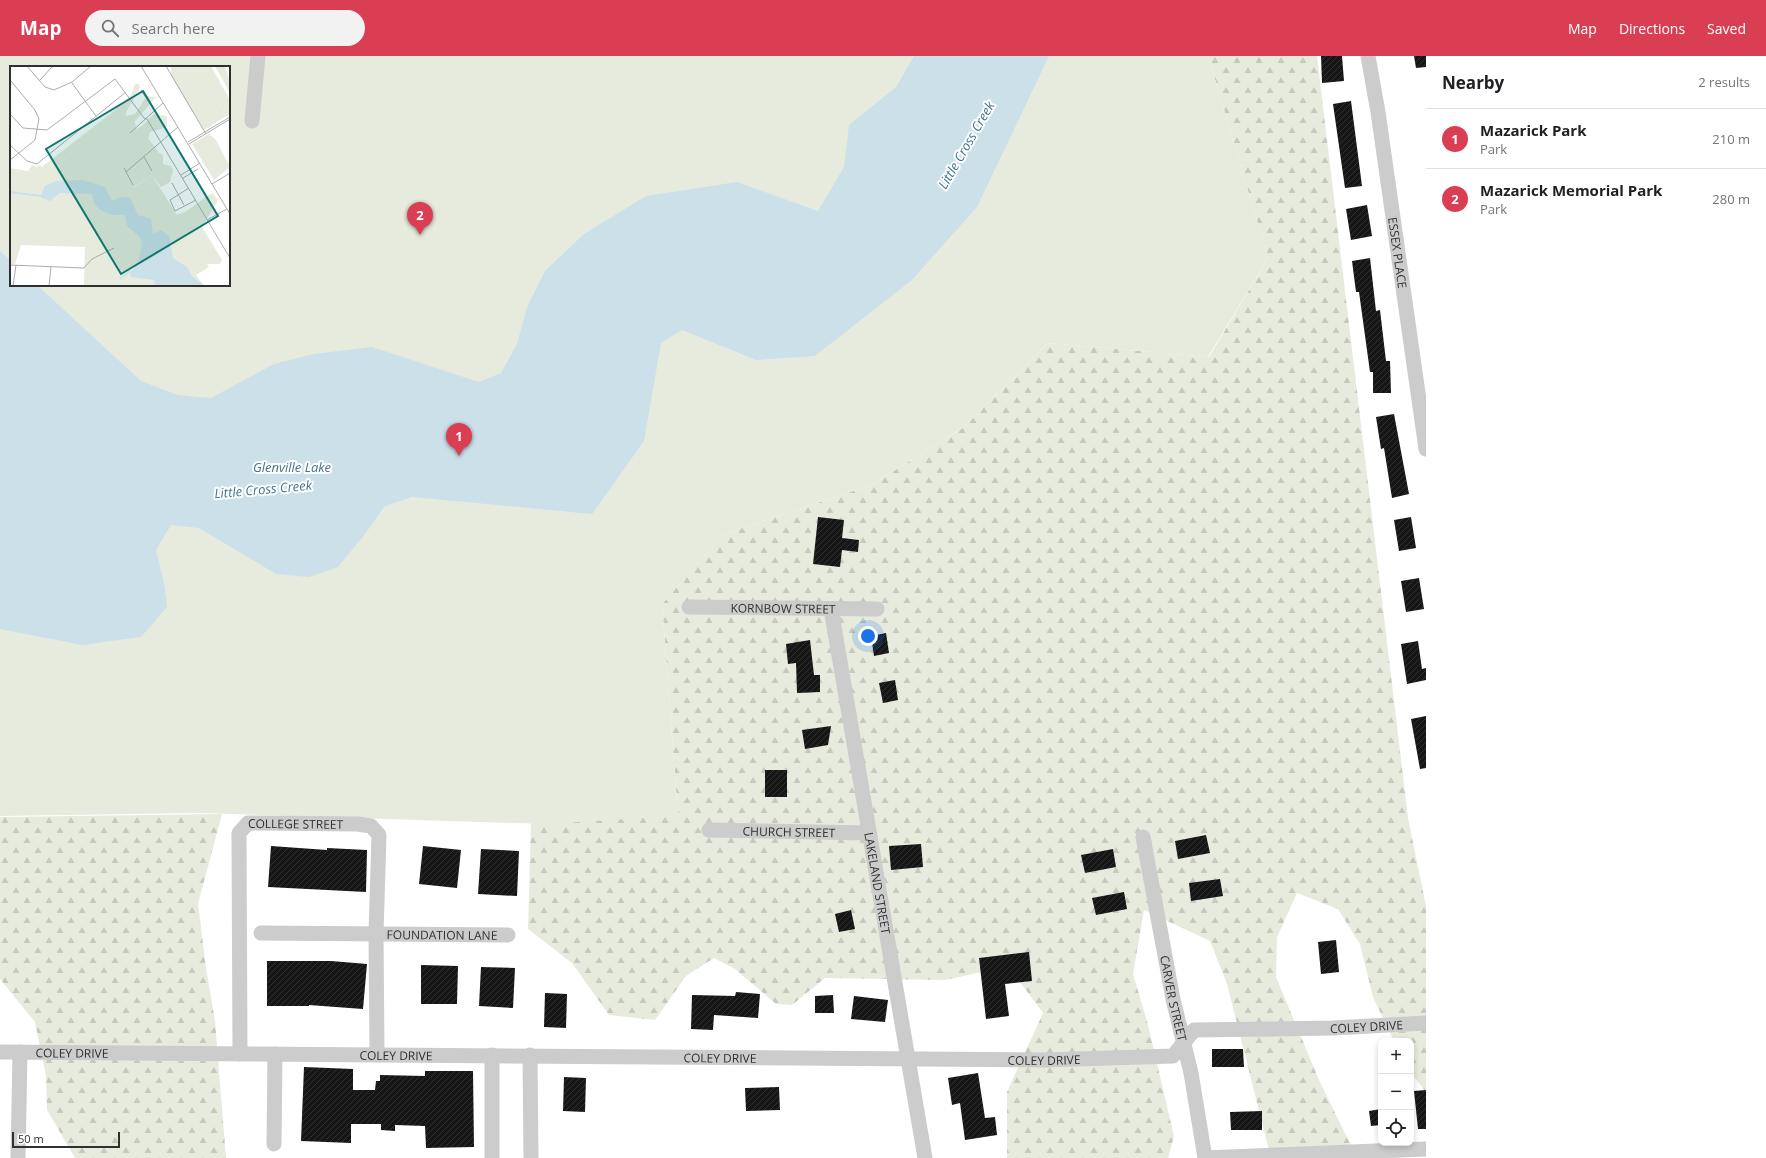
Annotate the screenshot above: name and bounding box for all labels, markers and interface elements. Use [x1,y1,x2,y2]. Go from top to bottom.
search box [85,10,365,46]
text: Map [20,15,61,41]
icon: search [99,17,121,39]
text: Search here [131,18,215,38]
text: Map [1568,19,1597,38]
text: Directions [1619,19,1685,38]
text: Saved [1707,19,1746,38]
inset map [10,66,230,286]
text: Nearby [1442,71,1504,94]
text: 2 results [1698,73,1750,91]
water label: Little Cross Creek [934,98,999,192]
text: Mazarick Park [1480,120,1586,140]
text: 1 [1451,130,1459,148]
text: 210 m [1712,130,1750,148]
text: Park [1480,140,1507,158]
text: Mazarick Memorial Park [1480,180,1662,200]
text: 2 [1451,190,1459,208]
text: 280 m [1712,190,1750,208]
text: Park [1480,200,1507,218]
pin: 2 [407,202,433,235]
street label: ESSEX PLACE [1385,216,1412,289]
pin: 1 [446,423,472,456]
water label: Glenville Lake [253,458,332,476]
water label: Little Cross Creek [213,476,313,502]
street label: KORNBOW STREET [730,599,836,617]
your location [858,626,878,646]
street label: COLLEGE STREET [248,814,344,832]
street label: CHURCH STREET [742,822,836,841]
street label: LAKELAND STREET [861,831,895,936]
street label: FOUNDATION LANE [387,926,497,943]
street label: CARVER STREET [1157,954,1192,1043]
street label: COLEY DRIVE [1330,1016,1403,1037]
map controls [1378,1038,1414,1146]
button: + [1378,1038,1414,1074]
street label: COLEY DRIVE [35,1044,109,1061]
street label: COLEY DRIVE [359,1046,433,1064]
street label: COLEY DRIVE [683,1049,757,1066]
street label: COLEY DRIVE [1007,1050,1081,1069]
button: − [1378,1074,1414,1110]
button: locate [1378,1110,1414,1146]
scale bar [12,1130,120,1149]
text: 50 m [18,1131,44,1146]

